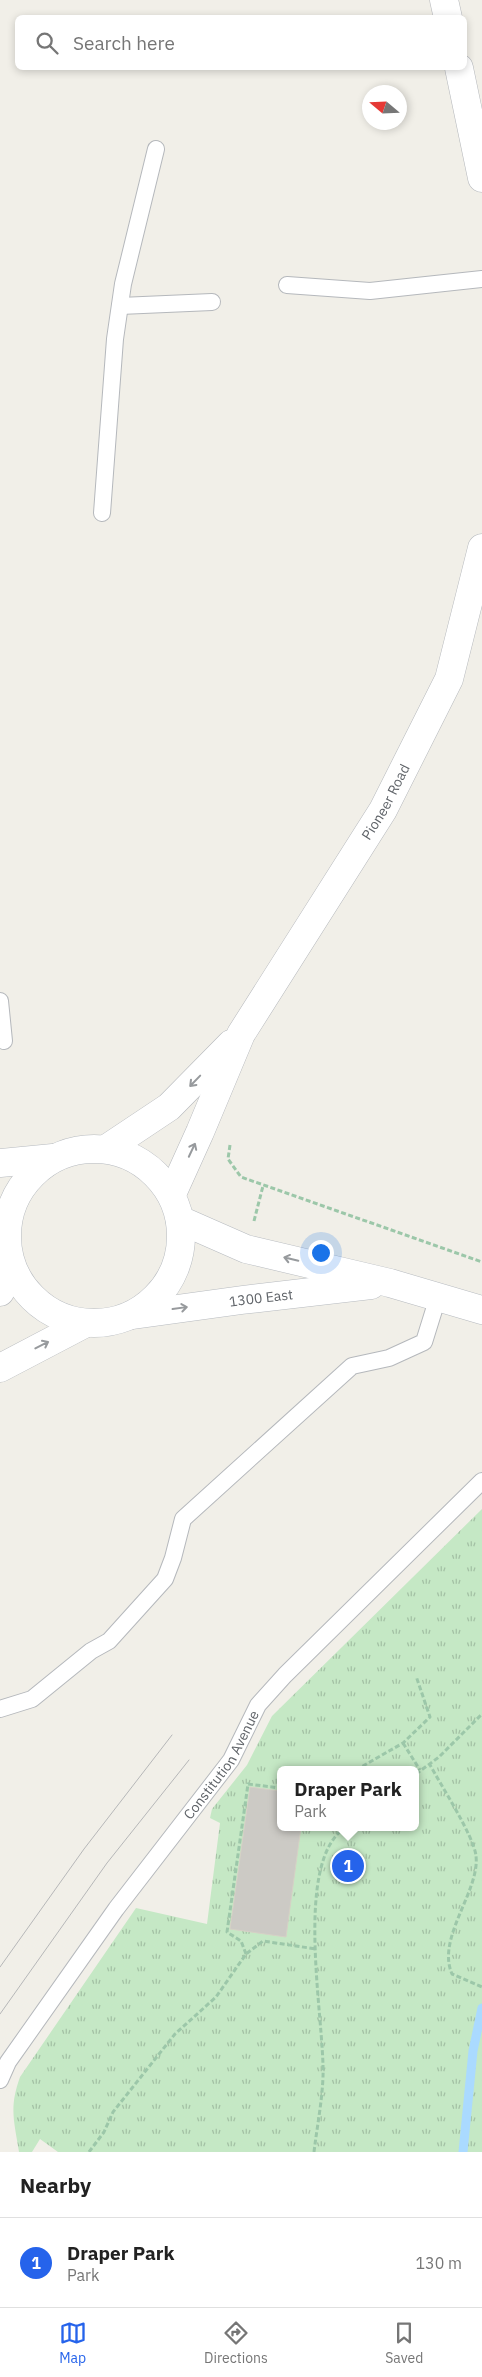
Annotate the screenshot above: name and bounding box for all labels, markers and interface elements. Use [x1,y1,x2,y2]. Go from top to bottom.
search box [15,15,467,70]
icon: search [33,29,61,57]
text: Search here [73,31,175,55]
north arrow [362,85,407,130]
street label: Pioneer Road [358,761,414,843]
one-way arrow [189,1075,201,1087]
one-way arrow [188,1143,198,1158]
your location [308,1240,334,1266]
one-way arrow [284,1254,300,1263]
street label: 1300 East [228,1285,294,1311]
one-way arrow [172,1303,188,1313]
one-way arrow [34,1340,49,1350]
street label: Constitution Avenue [180,1707,263,1823]
popup [277,1766,419,1831]
text: Draper Park [294,1777,402,1801]
text: Park [294,1801,327,1821]
pin: 1 [332,1847,364,1885]
text: Nearby [20,2171,91,2199]
text: Draper Park [67,2241,174,2265]
text: 1 [31,2253,41,2273]
text: 130 m [415,2253,462,2273]
text: Park [67,2265,99,2285]
tab: Map [59,2319,87,2367]
tab: Directions [204,2319,268,2367]
tab: Saved [385,2319,423,2367]

